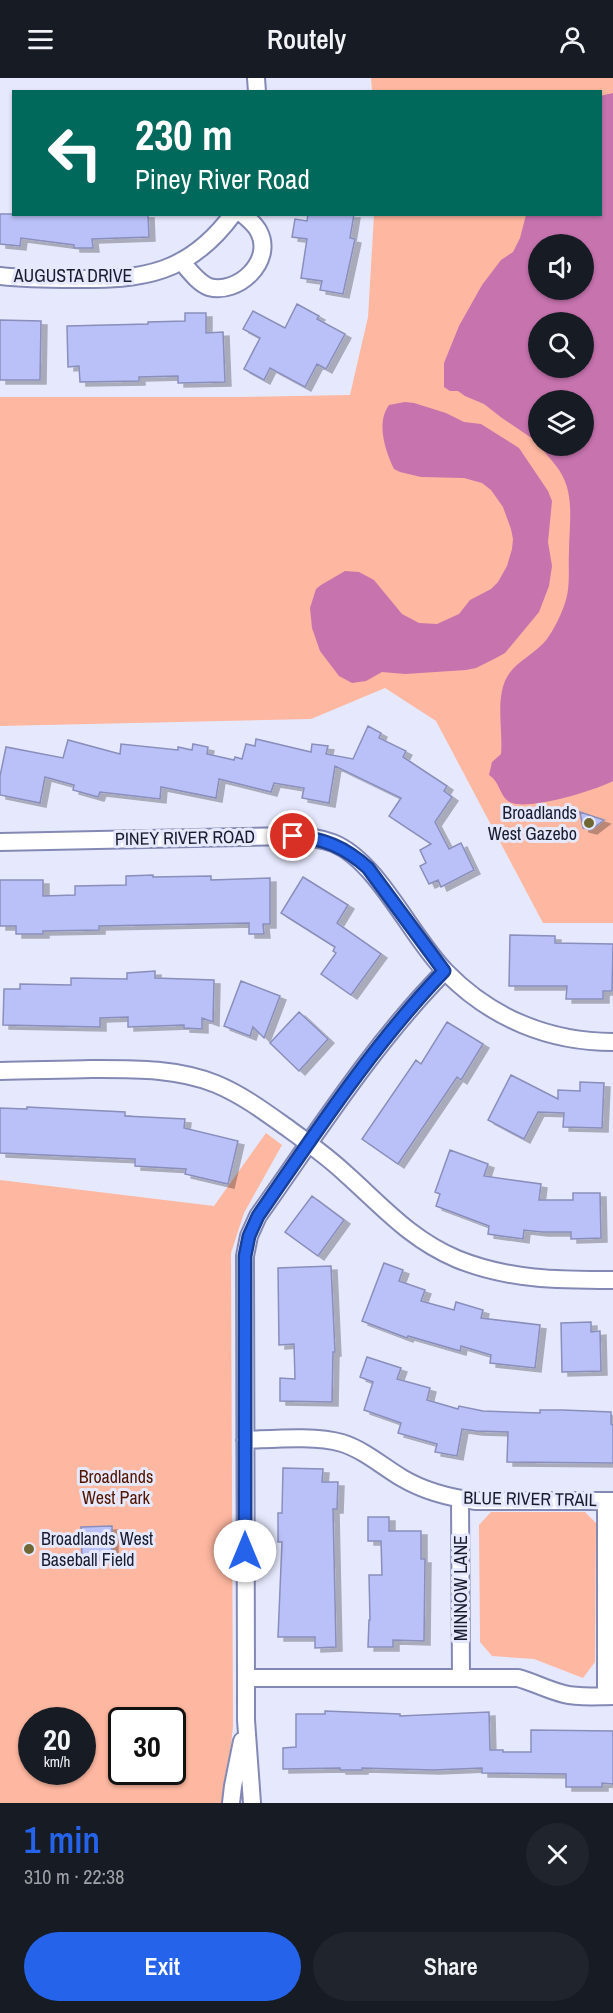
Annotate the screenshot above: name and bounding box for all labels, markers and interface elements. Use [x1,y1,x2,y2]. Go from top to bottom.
text: Routely [267,21,346,57]
icon: menu [24,23,57,56]
icon: person [556,23,589,56]
text: 230 m [135,107,233,163]
icon: left [36,114,114,192]
text: Piney River Road [135,161,310,197]
map controls [528,234,594,456]
button: sound [528,234,594,300]
street label: AUGUSTA DRIVE [13,263,132,288]
button: search [528,312,594,378]
button: layers [528,390,594,456]
place label: Broadlands West Gazebo [488,800,577,846]
pin [267,810,318,861]
marker: Broadlands West Gazebo [582,816,596,830]
icon: arrive [276,819,309,852]
street label: PINEY RIVER ROAD [115,824,255,851]
park label: Broadlands West Park [79,1464,153,1510]
street label: BLUE RIVER TRAIL [463,1485,597,1512]
position arrow [213,1519,277,1583]
place label: Broadlands West Baseball Field [41,1526,153,1572]
street label: MINNOW LANE [448,1535,473,1641]
marker: Broadlands West Baseball Field [22,1542,36,1556]
speed limit sign: 30 [108,1707,186,1785]
text: 20 [43,1719,71,1759]
text: km/h [44,1751,70,1772]
text: 1 min [24,1816,100,1864]
button: close [526,1823,589,1886]
text: 310 m · 22:38 [24,1863,124,1890]
button: Exit [24,1932,301,2001]
button: Share [313,1932,589,2001]

